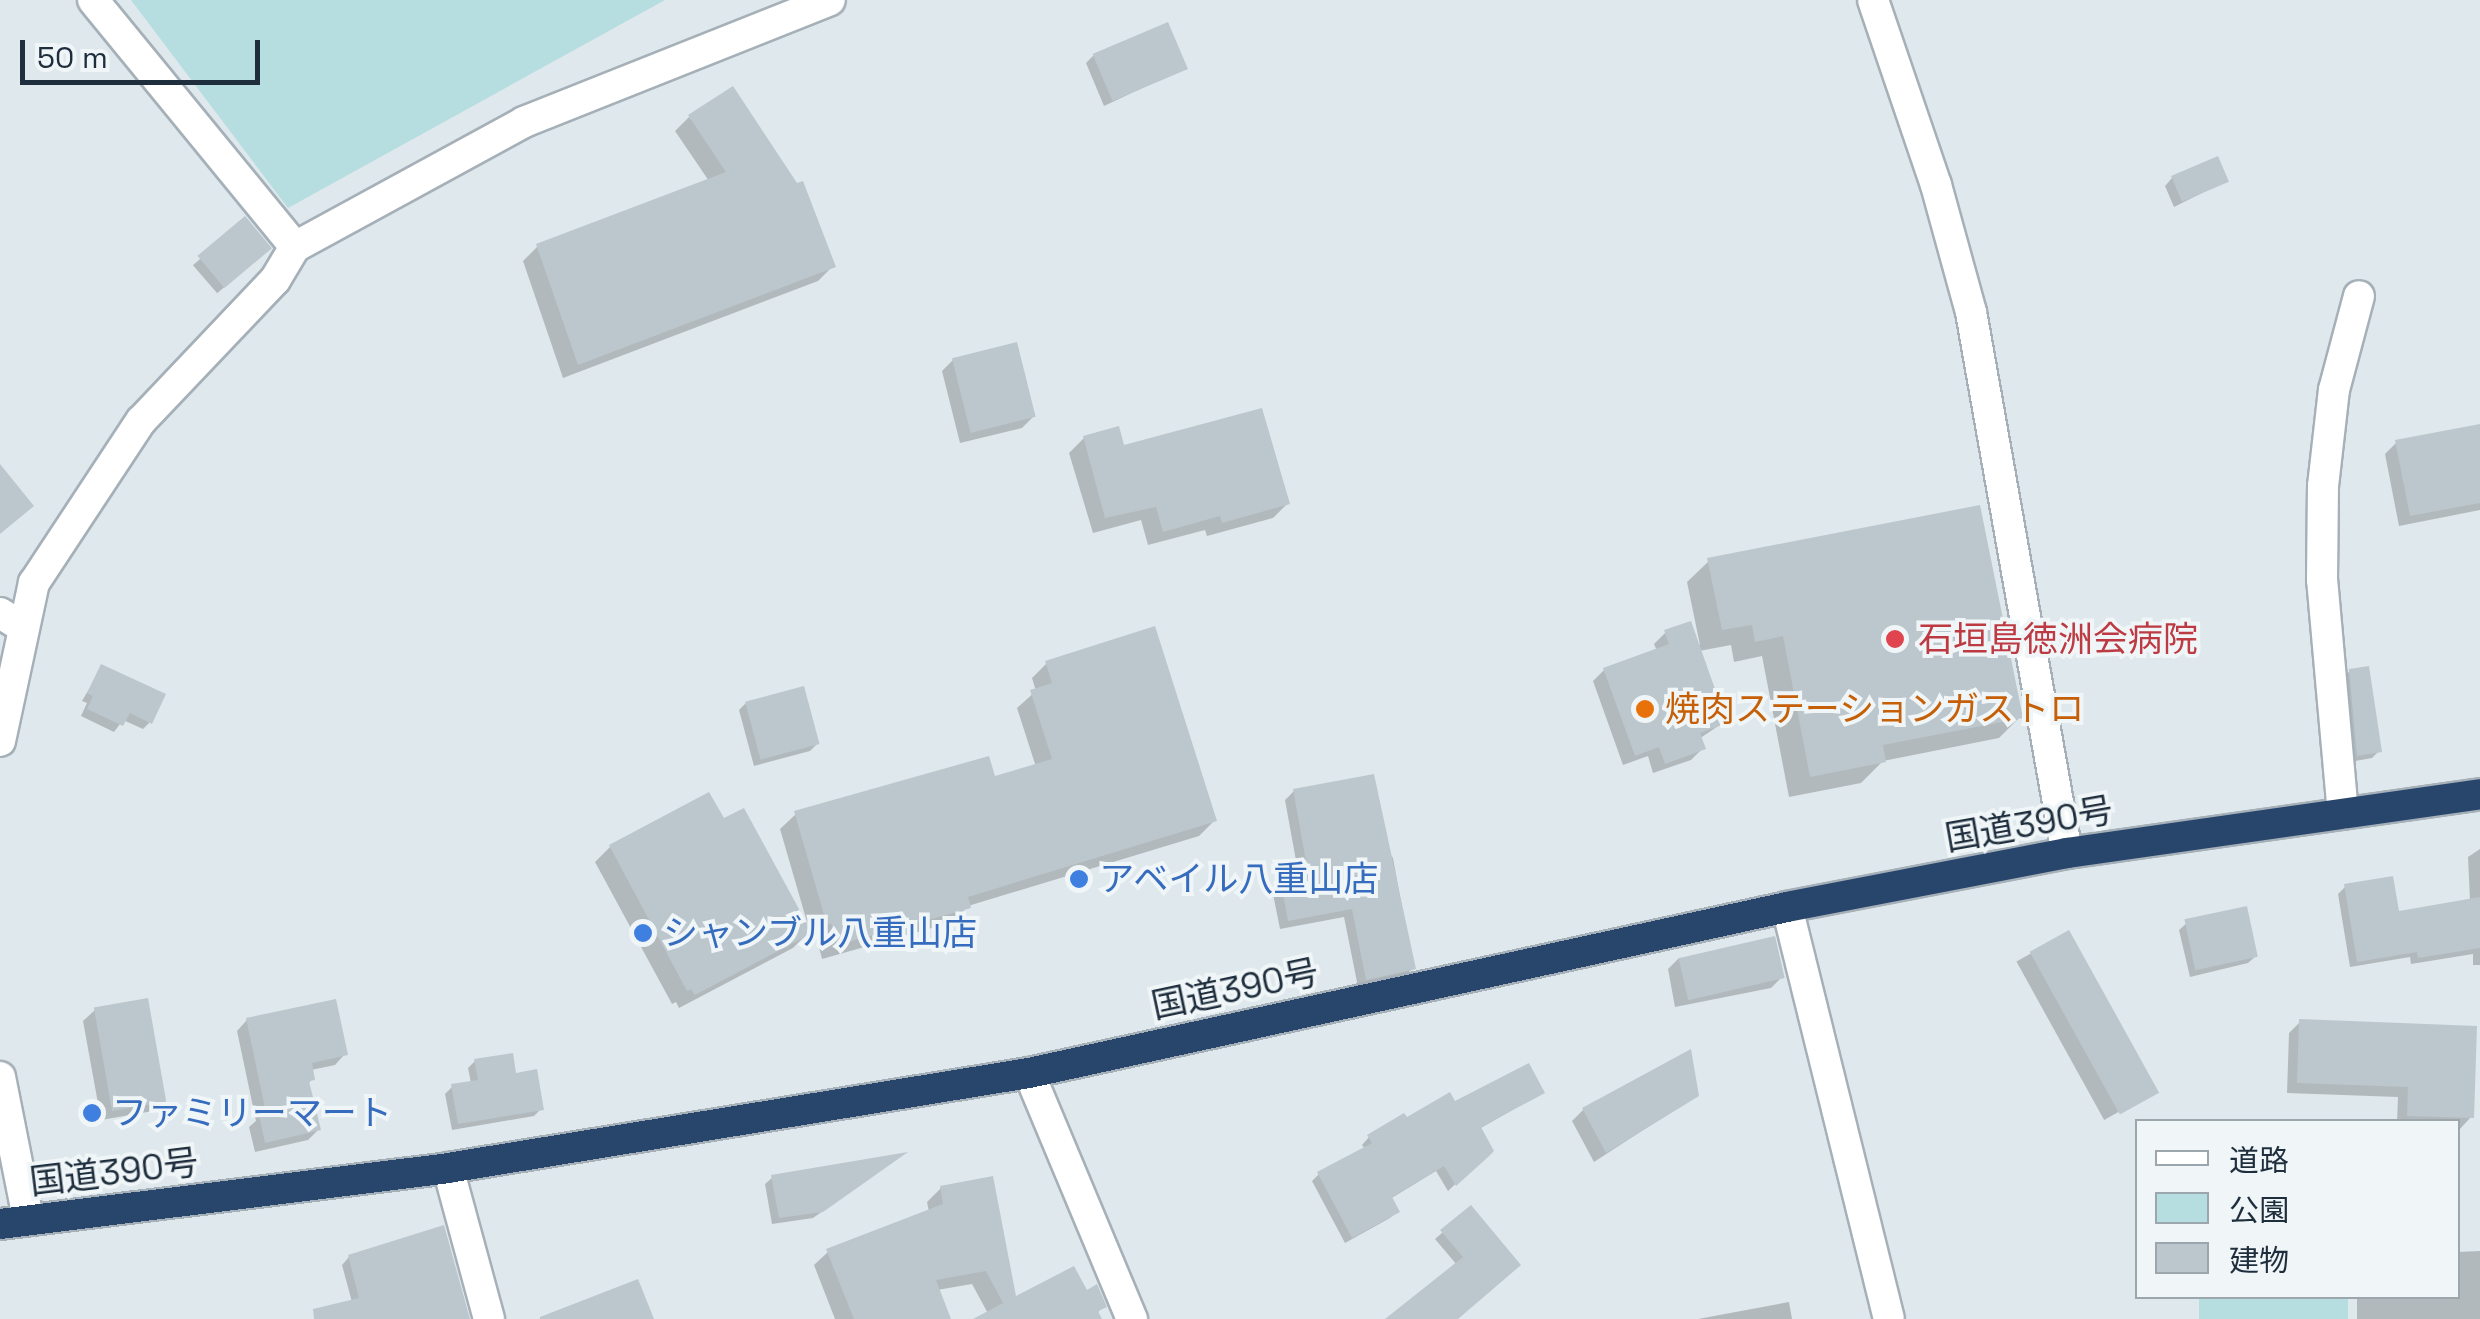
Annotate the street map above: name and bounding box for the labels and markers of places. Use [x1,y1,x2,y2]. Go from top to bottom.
place label: 石垣島徳洲会病院 [1918,618,2198,660]
marker: 石垣島徳洲会病院 [1882,626,1908,652]
place label: 焼肉ステーションガストロ [1665,688,2085,730]
marker: 焼肉ステーションガストロ [1634,698,1656,720]
place label: アベイル八重山店 [1099,858,1379,900]
marker: アベイル八重山店 [1068,868,1090,890]
place label: シャンブル八重山店 [663,912,978,954]
marker: シャンブル八重山店 [632,922,654,944]
place label: ファミリーマート [112,1092,392,1134]
marker: ファミリーマート [81,1102,103,1124]

